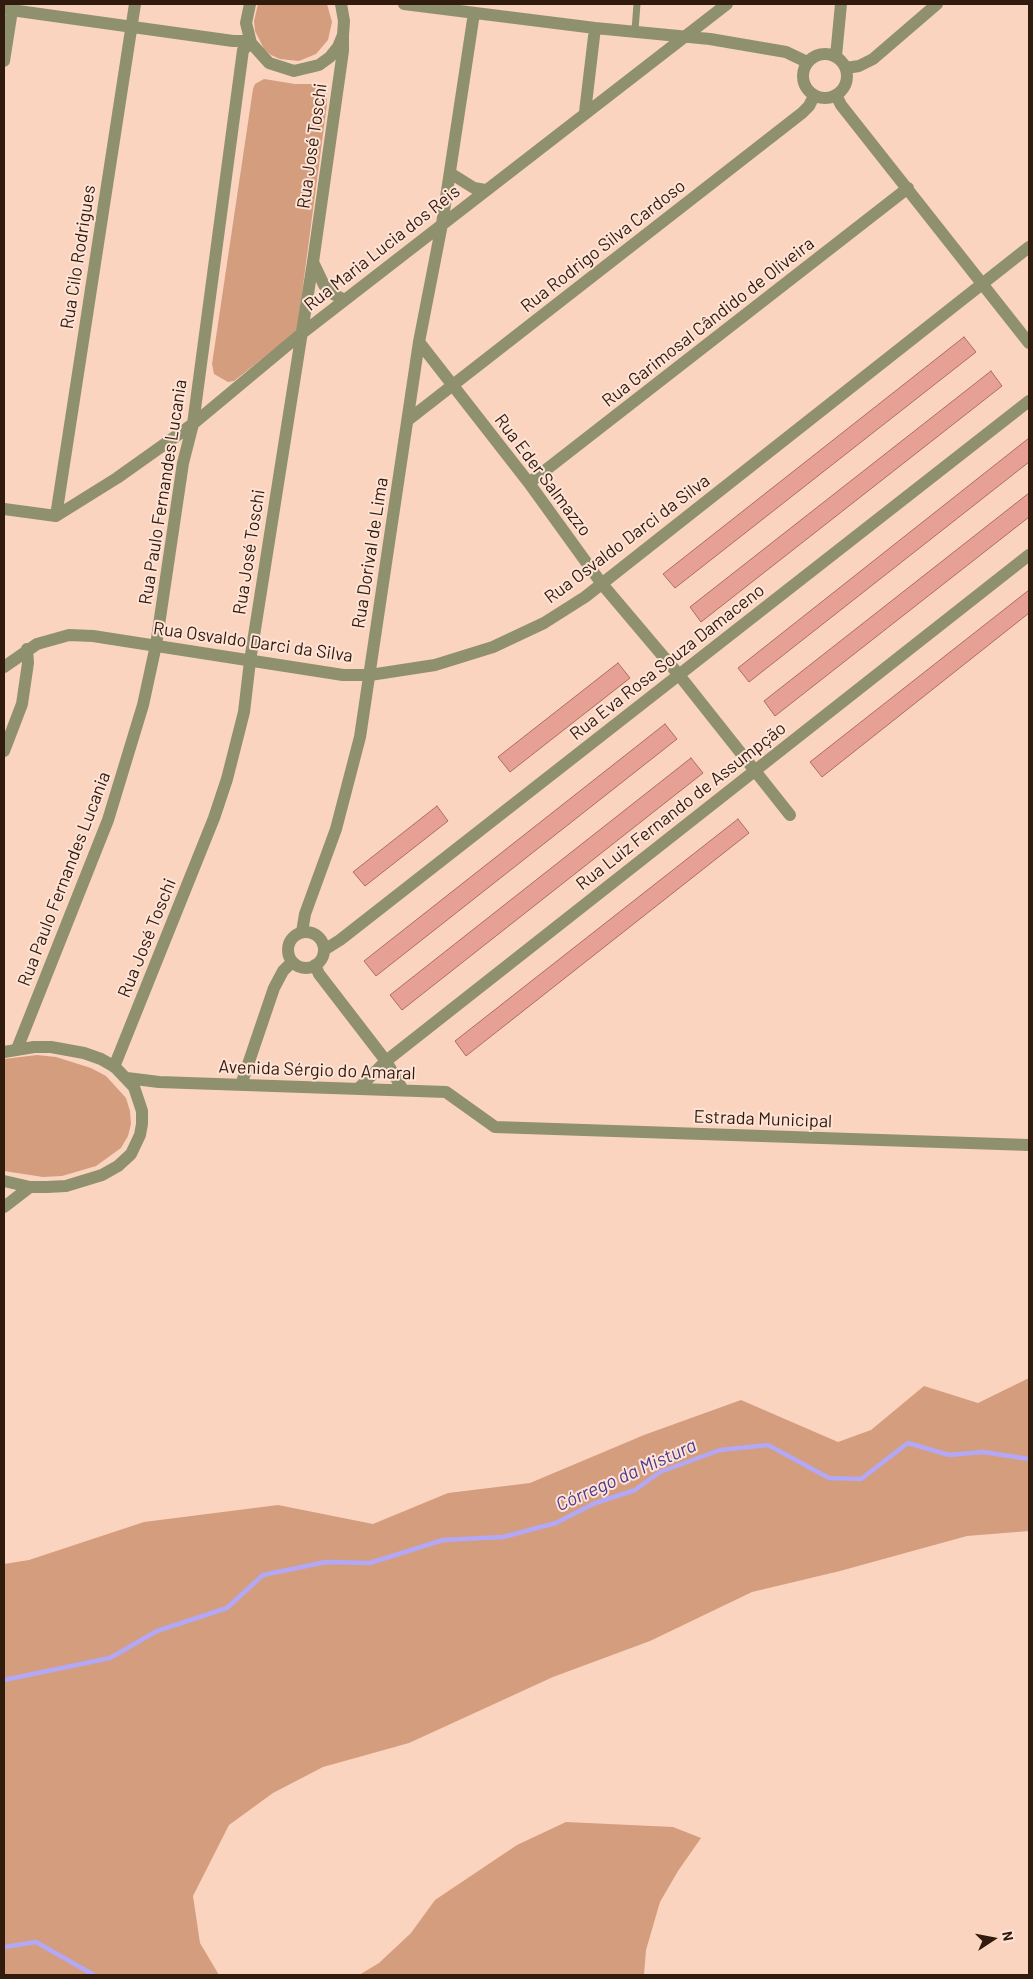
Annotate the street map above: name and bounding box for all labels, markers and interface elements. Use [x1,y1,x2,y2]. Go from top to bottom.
street label: Rua José Toschi [292,82,332,210]
street label: Rua Rodrigo Silva Cardoso [516,175,690,317]
street label: Rua Maria Lucia dos Reis [300,180,464,316]
street label: Rua Cilo Rodrigues [56,183,100,331]
street label: Rua Garimosal Cândido de Oliveira [598,232,818,412]
street label: Rua Paulo Fernandes Lucania [134,378,192,606]
street label: Rua Eder Salmazzo [490,410,596,540]
street label: Rua Osvaldo Darci da Silva [540,470,714,608]
street label: Rua Dorival de Lima [347,476,393,630]
street label: Rua José Toschi [228,488,270,616]
street label: Rua Eva Rosa Souza Damaceno [565,579,769,745]
street label: Rua Osvaldo Darci da Silva [152,617,354,667]
street label: Rua Luiz Fernando de Assumpção [572,717,790,895]
street label: Rua Paulo Fernandes Lucania [13,769,115,989]
street label: Rua José Toschi [113,875,181,1001]
street label: Avenida Sérgio do Amaral [218,1056,416,1084]
street label: Estrada Municipal [693,1106,833,1132]
water label: Córrego da Mistura [552,1434,700,1516]
north arrow [968,1914,1018,1964]
text: N [999,1930,1017,1942]

